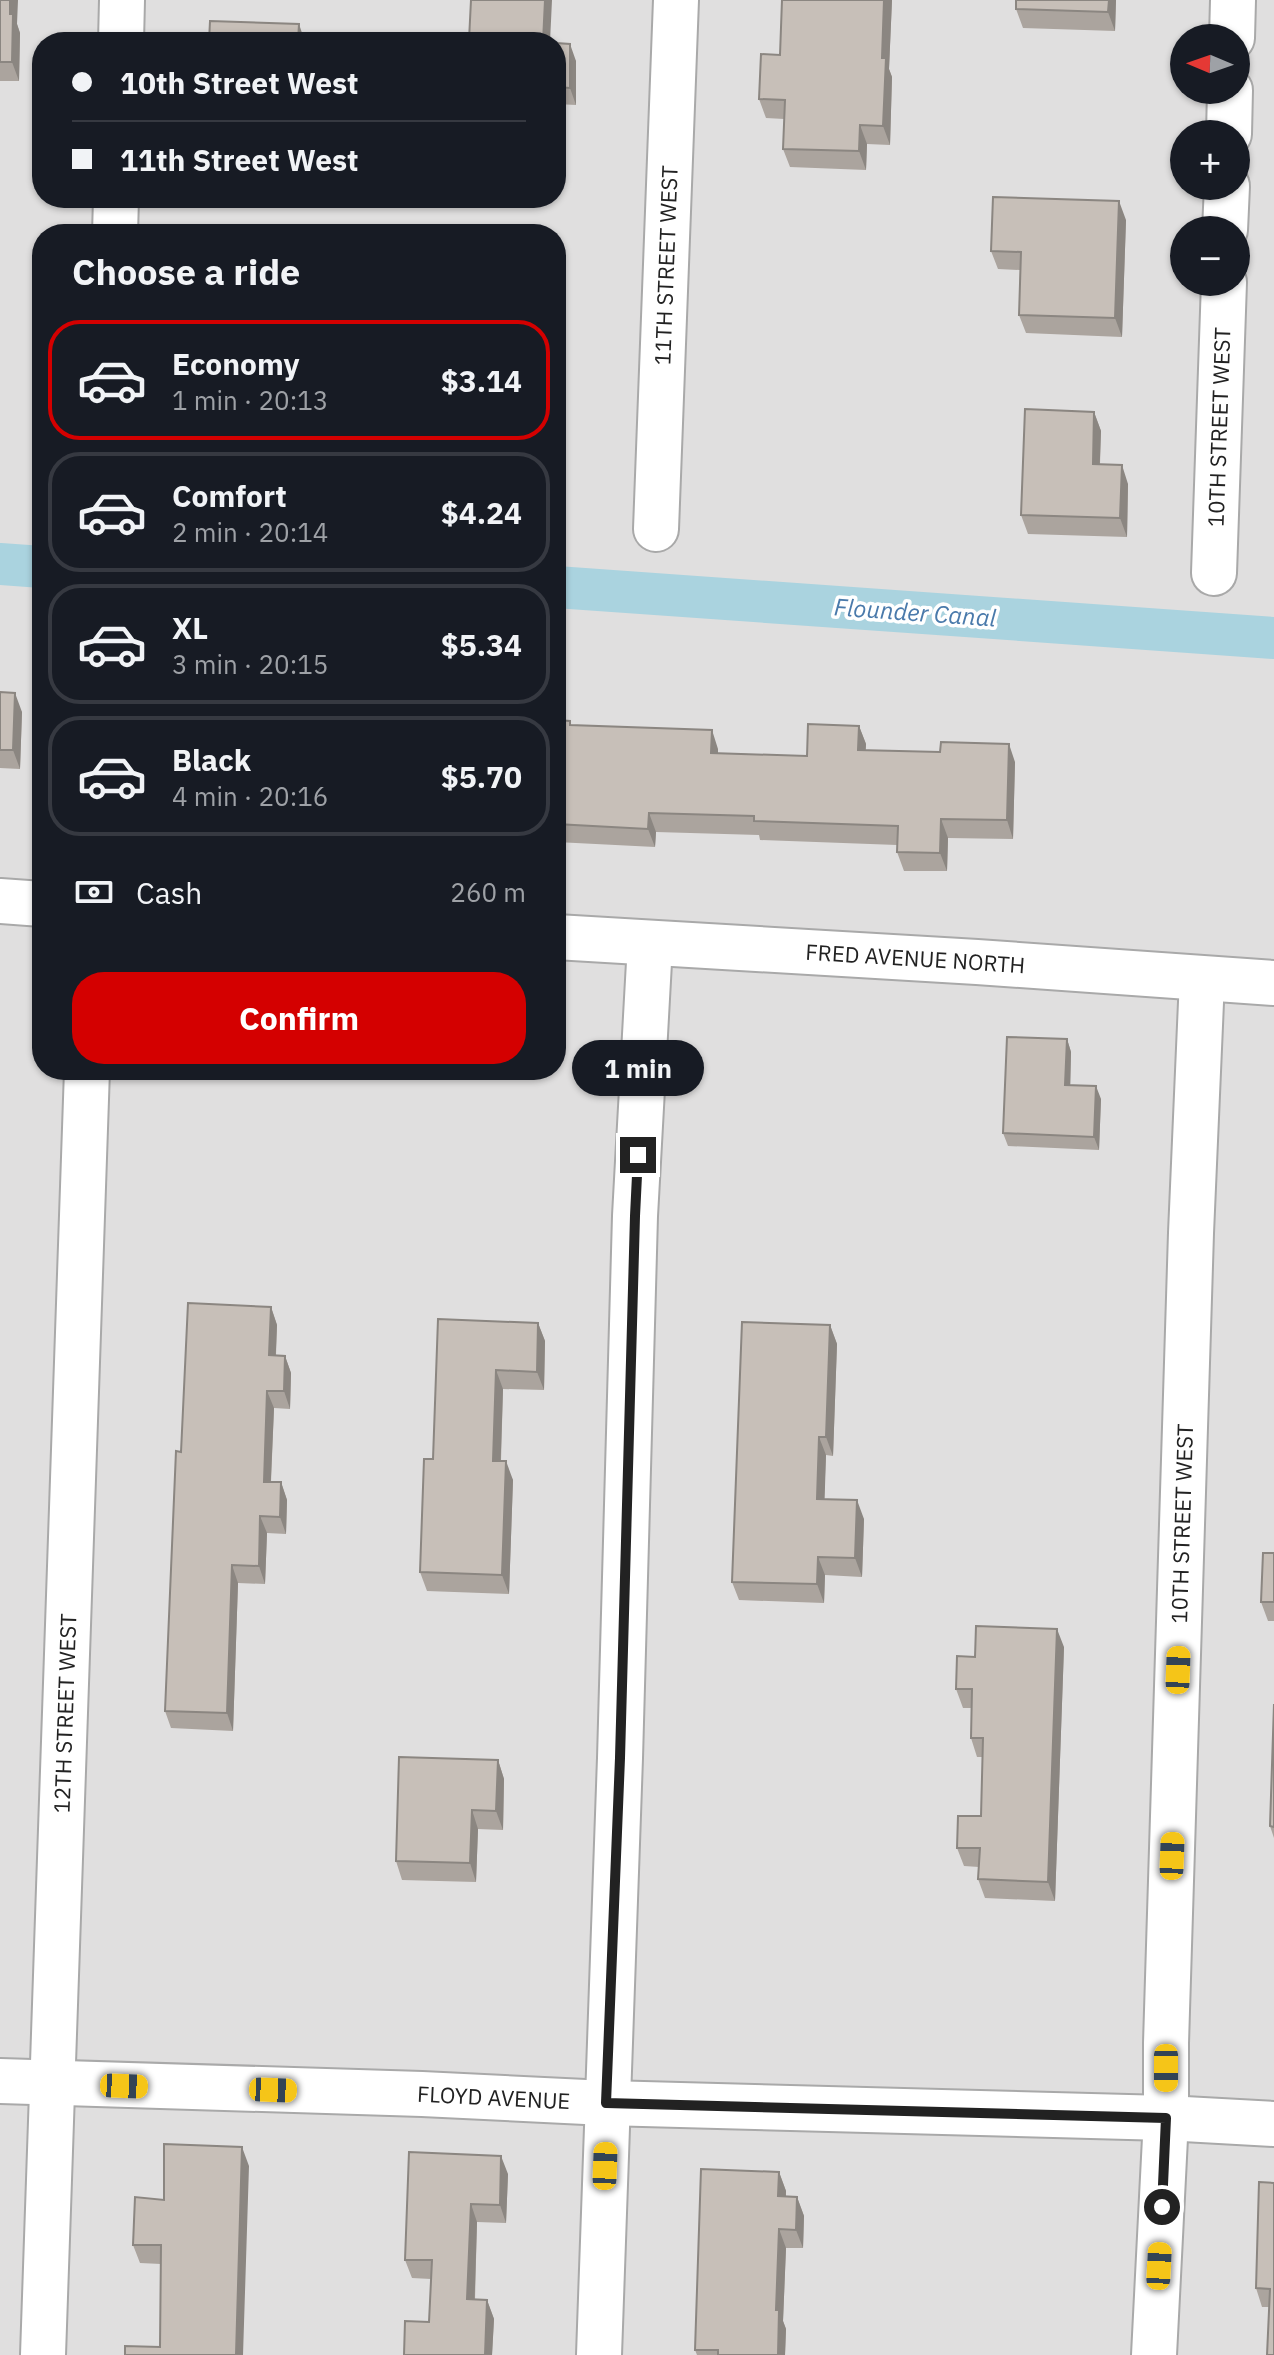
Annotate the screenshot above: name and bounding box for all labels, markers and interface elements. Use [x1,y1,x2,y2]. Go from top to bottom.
north arrow [1170,24,1250,104]
map controls [1170,24,1250,296]
text: 10th Street West [120,63,358,102]
button: + [1170,120,1250,200]
text: 11th Street West [120,140,358,179]
street label: 11TH STREET WEST [647,164,684,366]
button: − [1170,216,1250,296]
text: Choose a ride [72,248,300,295]
street label: 10TH STREET WEST [1201,326,1236,527]
icon: car [76,344,148,416]
text: Economy [172,344,300,383]
text: $3.14 [441,361,522,400]
text: 1 min · 20:13 [172,383,328,417]
icon: car [76,476,148,548]
text: Comfort [172,476,287,515]
text: $4.24 [441,493,522,532]
text: 2 min · 20:14 [172,515,328,549]
water label: Flounder Canal [833,590,998,634]
icon: car [76,608,148,680]
text: XL [172,608,208,647]
text: $5.34 [441,625,522,664]
text: 3 min · 20:15 [172,647,328,681]
icon: car [76,740,148,812]
text: Black [172,740,251,779]
text: $5.70 [441,757,522,796]
text: 4 min · 20:16 [172,779,328,813]
icon: cash [72,870,116,914]
text: Cash [136,873,202,912]
text: 260 m [450,875,526,909]
street label: FRED AVENUE NORTH [805,937,1026,979]
button: Confirm [72,972,526,1064]
callout: 1 min [572,1039,704,1095]
text: 1 min [604,1051,672,1085]
route end [620,1137,656,1173]
street label: 10TH STREET WEST [1164,1423,1199,1624]
street label: 12TH STREET WEST [47,1613,82,1814]
car [1165,1646,1191,1694]
car [1159,1832,1185,1880]
car [1154,2044,1178,2092]
car [100,2073,148,2099]
car [249,2077,297,2103]
street label: FLOYD AVENUE [416,2079,571,2115]
car [592,2142,618,2190]
route start [1144,2189,1180,2225]
car [1146,2241,1172,2291]

